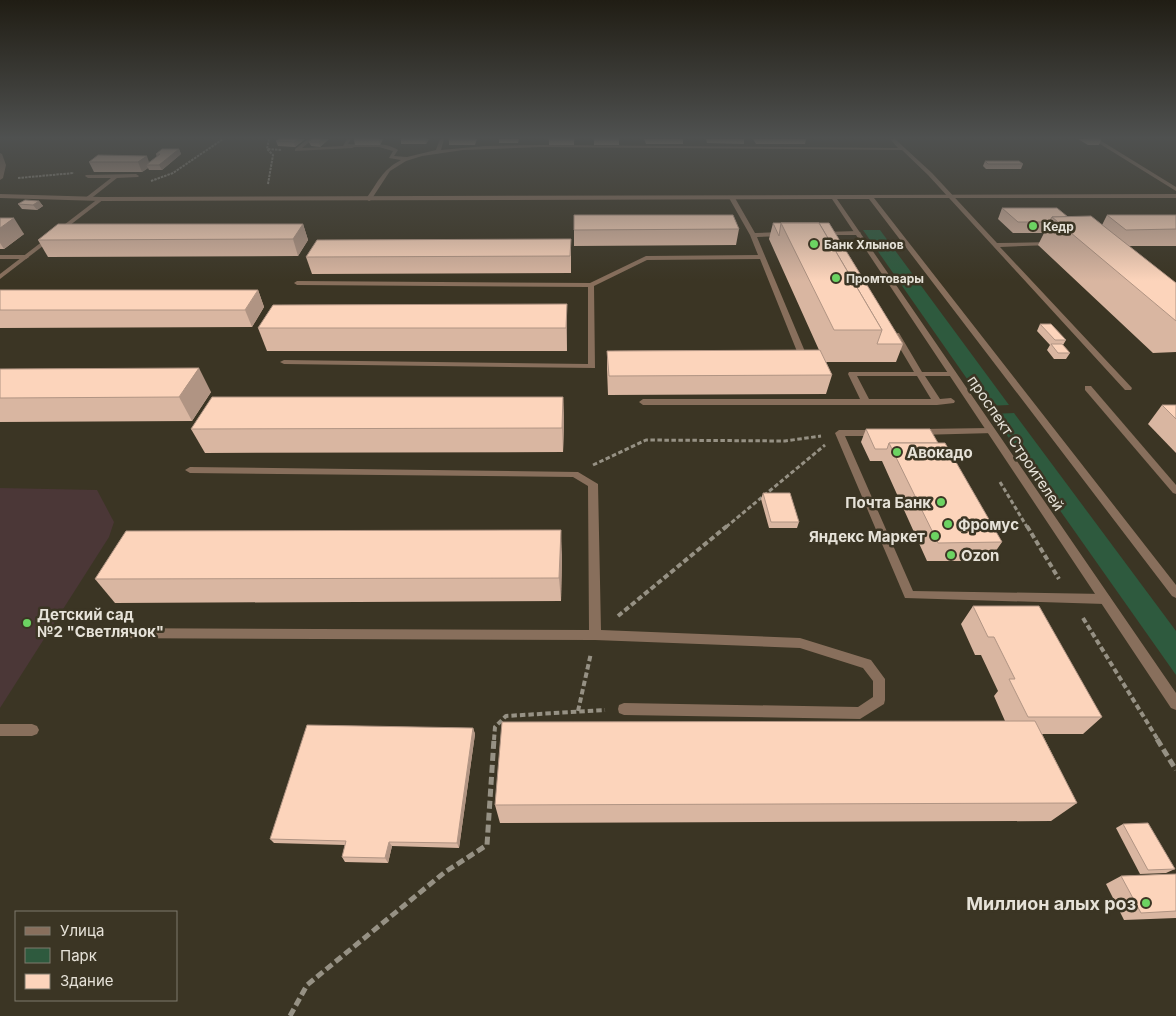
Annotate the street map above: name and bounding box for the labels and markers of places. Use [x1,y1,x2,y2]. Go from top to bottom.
place label: Кедр [1043,219,1074,234]
marker: Кедр [1027,220,1039,232]
place label: Банк Хлынов [824,237,904,252]
marker: Банк Хлынов [808,238,820,250]
place label: Промтовары [846,271,924,286]
marker: Промтовары [830,272,842,284]
place label: Авокадо [907,443,973,462]
marker: Авокадо [891,446,903,458]
place label: Почта Банк [845,493,931,512]
marker: Почта Банк [935,496,947,508]
place label: Фромус [958,515,1019,534]
marker: Фромус [942,518,954,530]
place label: Яндекс Маркет [809,527,925,546]
marker: Яндекс Маркет [929,530,941,542]
place label: Ozon [961,546,999,565]
marker: Ozon [945,549,957,561]
place label: Детский сад №2 "Светлячок" [37,605,164,641]
marker: Детский сад №2 "Светлячок" [21,617,33,629]
place label: Миллион алых роз [966,893,1136,914]
marker: Миллион алых роз [1140,897,1152,909]

